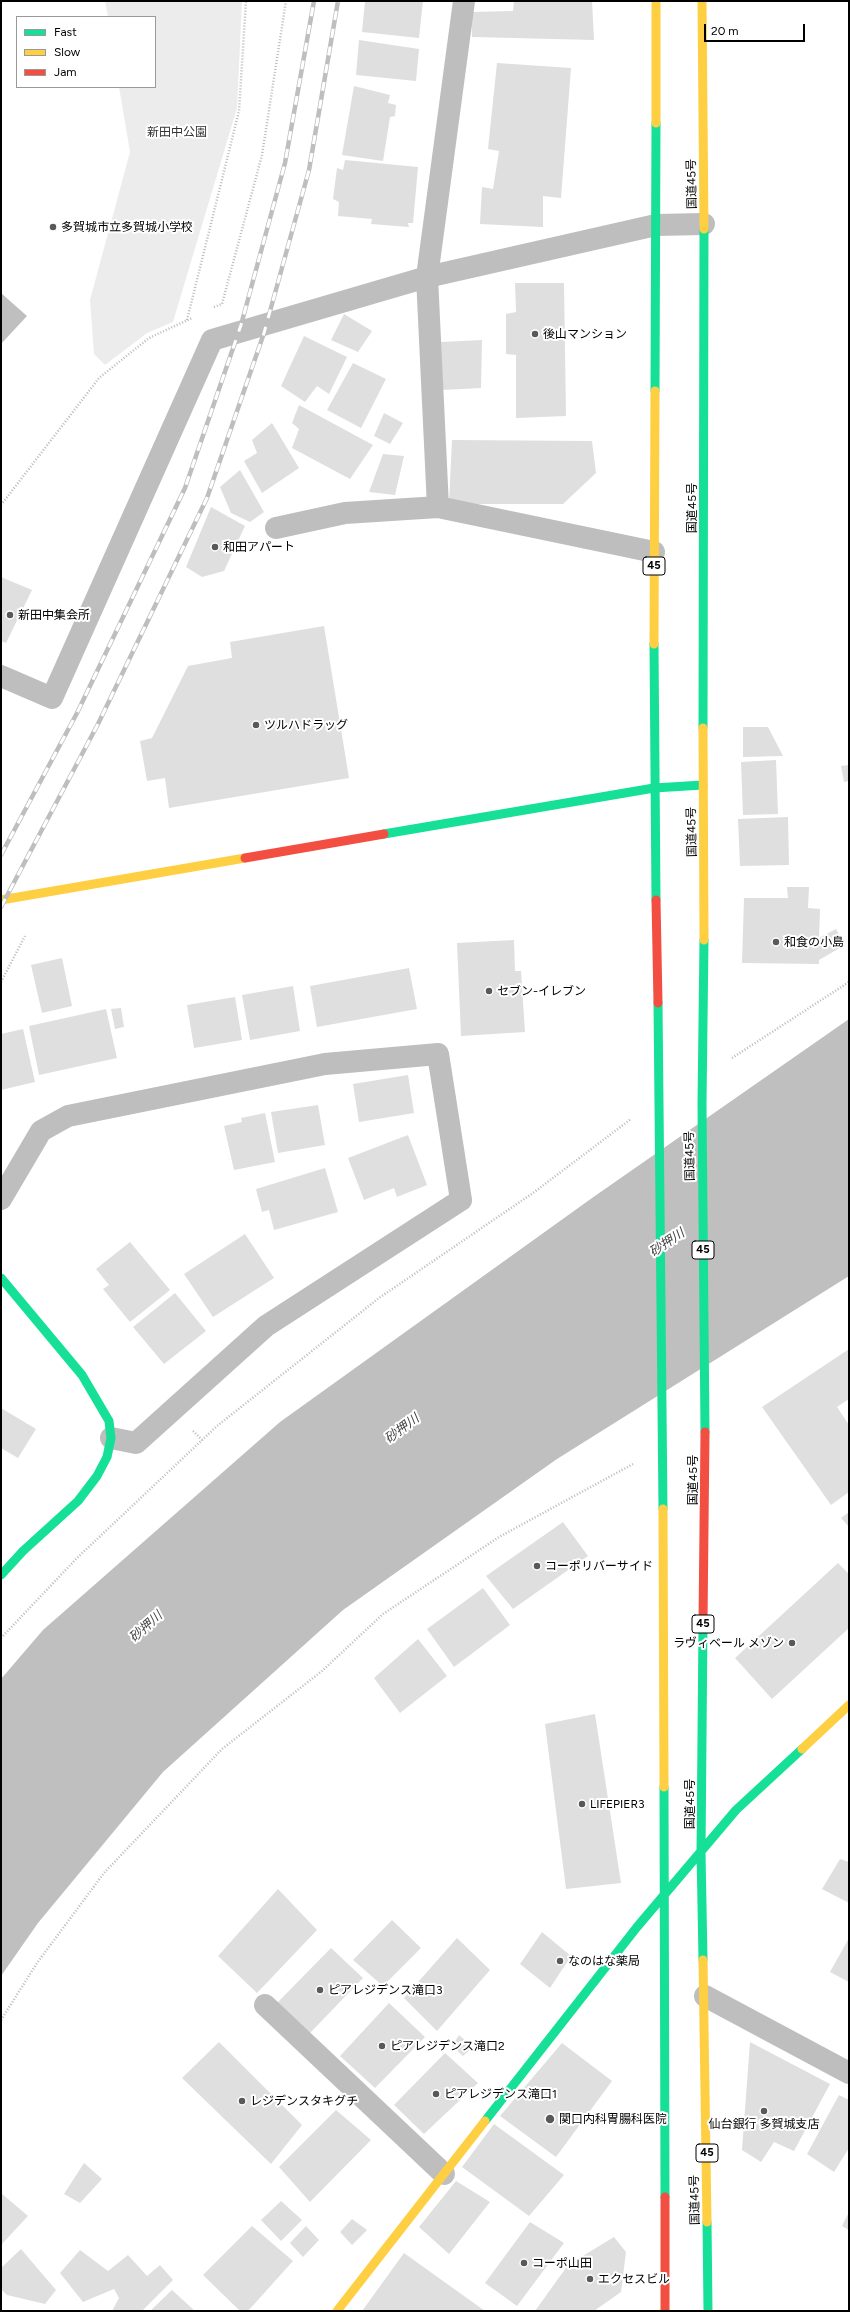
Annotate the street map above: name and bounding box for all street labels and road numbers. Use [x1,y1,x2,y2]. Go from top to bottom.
street label: 国道45号 [684,159,700,209]
street label: 国道45号 [685,483,699,533]
road number: 45 [643,557,665,575]
street label: 国道45号 [684,807,700,857]
street label: 国道45号 [682,1131,698,1181]
road number: 45 [692,1241,714,1259]
street label: 国道45号 [686,1455,700,1505]
road number: 45 [692,1615,714,1633]
street label: 国道45号 [683,1779,697,1829]
road number: 45 [696,2144,718,2162]
street label: 国道45号 [687,2175,703,2225]

